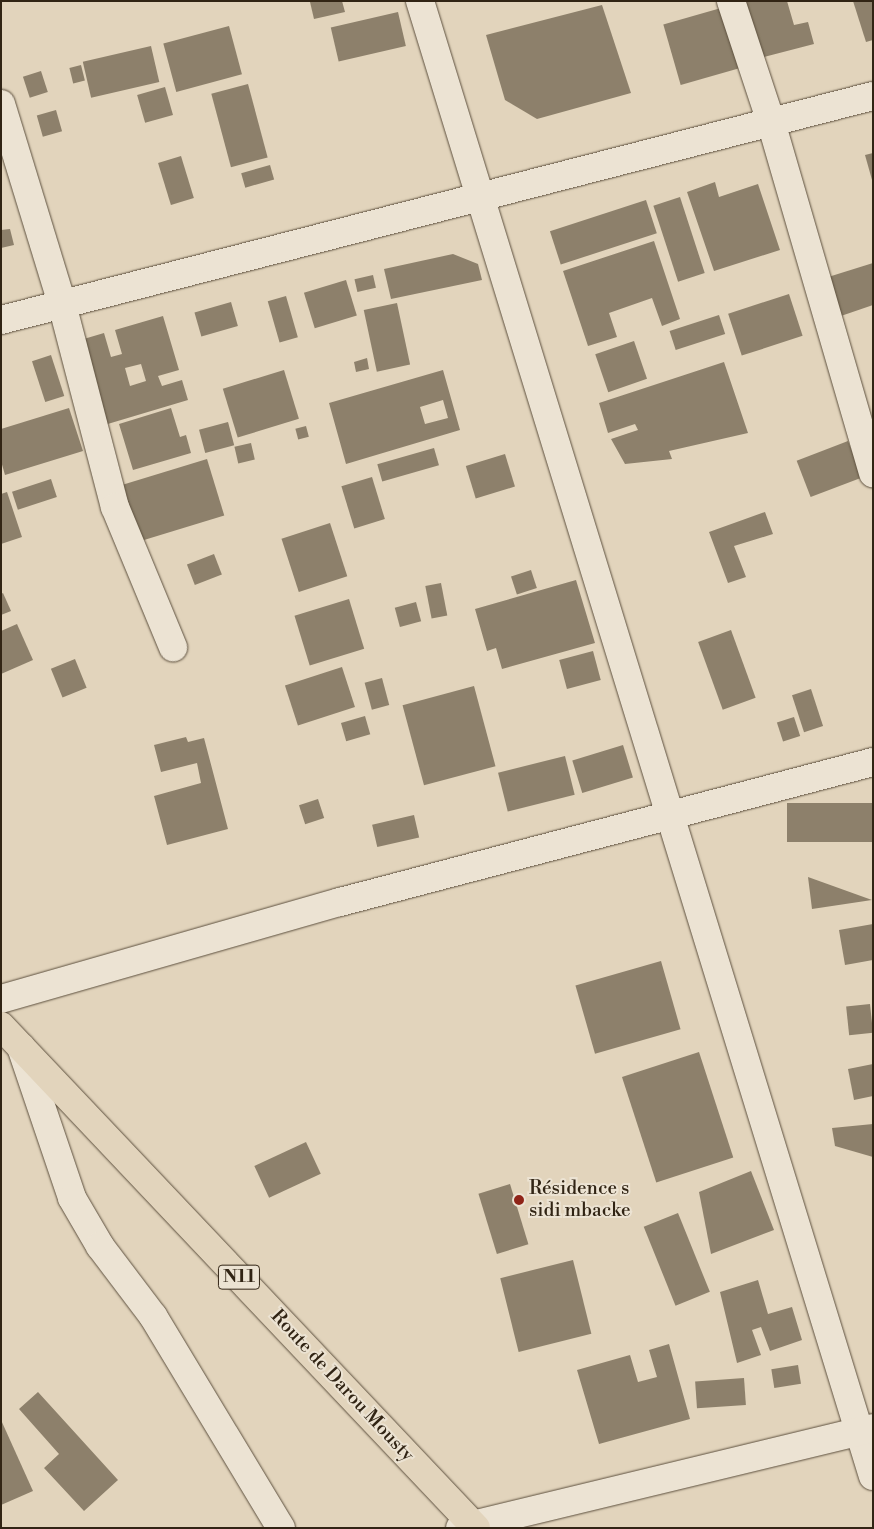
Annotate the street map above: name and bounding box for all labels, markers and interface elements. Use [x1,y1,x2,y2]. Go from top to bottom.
place label: Résidence s sidi mbacke [529,1178,631,1222]
marker: Résidence s sidi mbacke [513,1194,525,1206]
road number: N11 [218,1262,260,1292]
street label: Route de Darou Mousty [266,1305,418,1467]

